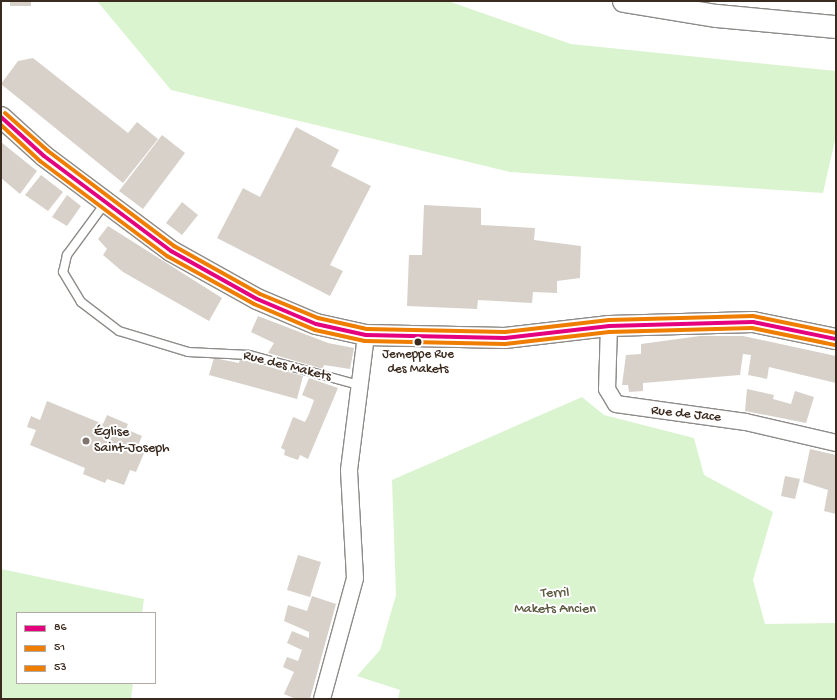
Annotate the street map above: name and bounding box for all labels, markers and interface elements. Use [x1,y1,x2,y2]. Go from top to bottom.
marker: Jemeppe Rue des Makets [413,337,423,347]
street label: Rue des Makets [241,348,333,386]
place label: Jemeppe Rue des Makets [382,348,454,379]
street label: Rue de Jace [650,403,722,427]
place label: Église Saint-Joseph [94,425,170,458]
marker: Église Saint-Joseph [81,436,91,446]
park label: Terril Makets Ancien [514,586,596,618]
legend [16,612,156,684]
text: 86 [54,621,67,635]
text: 51 [54,641,65,655]
text: 53 [54,661,67,675]

